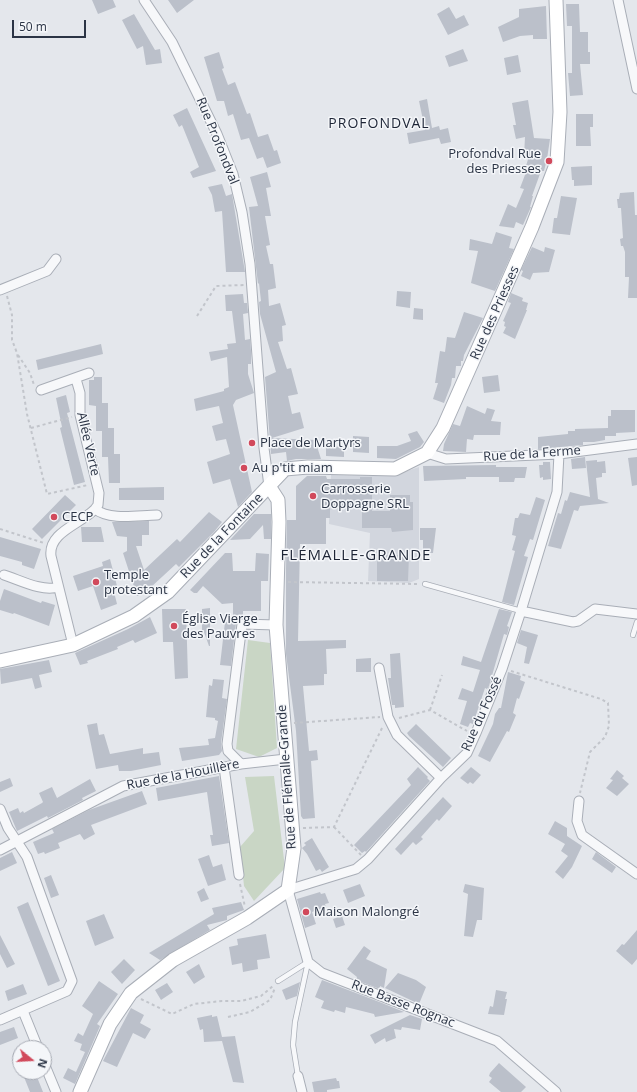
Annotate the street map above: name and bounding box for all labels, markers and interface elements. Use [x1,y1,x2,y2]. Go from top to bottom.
scale bar [14,12,88,38]
text: 50 m [19,18,47,35]
street label: Rue Profondval [192,95,242,187]
district label: PROFONDVAL [328,116,430,132]
place label: Profondval Rue des Priesses [448,146,541,177]
marker: Profondval Rue des Priesses [544,156,554,166]
street label: Rue des Priesses [467,264,523,362]
street label: Allée Verte [73,411,103,477]
place label: Place de Martyrs [260,435,361,451]
marker: Place de Martyrs [247,438,257,448]
street label: Rue de la Ferme [483,443,581,465]
place label: Au p'tit miam [252,460,333,476]
marker: Au p'tit miam [239,463,249,473]
place label: Carrosserie Doppagne SRL [321,481,409,512]
street label: Rue de la Fontaine [177,490,267,582]
marker: Carrosserie Doppagne SRL [308,491,318,501]
place label: CECP [62,509,93,525]
marker: CECP [49,512,59,522]
district label: FLÉMALLE-GRANDE [281,547,431,565]
place label: Temple protestant [104,567,168,598]
marker: Temple protestant [91,577,101,587]
place label: Église Vierge des Pauvres [182,611,258,642]
marker: Église Vierge des Pauvres [169,621,179,631]
street label: Rue du Fossé [459,674,505,754]
street label: Rue de Flémalle-Grande [274,704,300,850]
street label: Rue de la Houillère [125,756,241,794]
place label: Maison Malongré [314,904,419,920]
marker: Maison Malongré [301,907,311,917]
street label: Rue Basse Rognac [349,977,457,1031]
north arrow [12,1040,52,1080]
text: N [34,1057,51,1070]

